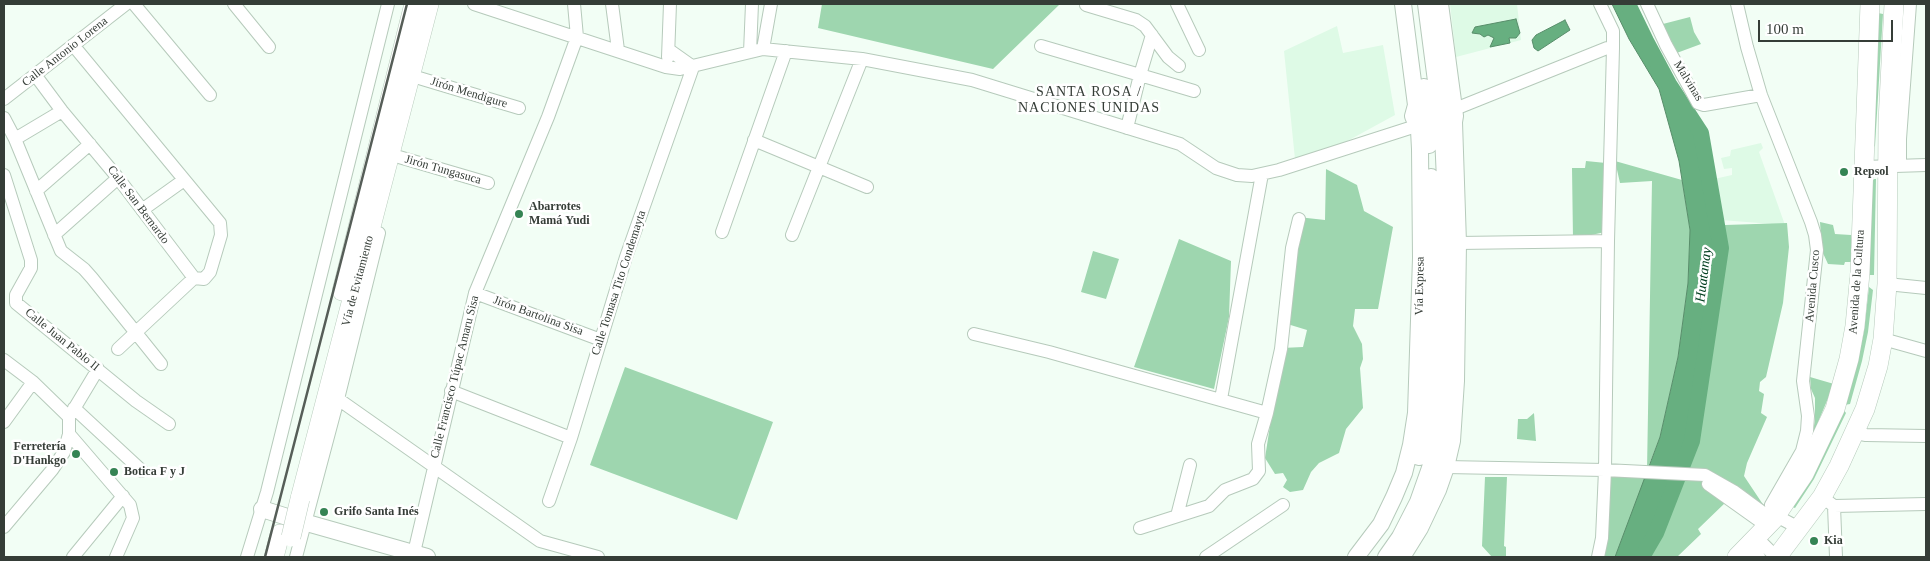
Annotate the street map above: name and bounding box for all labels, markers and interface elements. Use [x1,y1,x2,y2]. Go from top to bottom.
scale bar [1760,10,1895,42]
street label: Calle Antonio Lorena [19,14,111,90]
text: 100 m [1766,21,1804,37]
street label: Malvinas [1670,58,1706,104]
street label: Jirón Mendigure [429,74,509,112]
district label: SANTA ROSA / NACIONES UNIDAS [1016,84,1162,116]
street label: Jirón Tungasuca [403,152,483,188]
street label: Calle San Bernardo [104,163,172,247]
place label: Repsol [1854,165,1889,179]
marker: Repsol [1838,166,1850,178]
place label: Abarrotes Mamá Yudi [529,200,590,228]
marker: Abarrotes Mamá Yudi [513,208,525,220]
street label: Calle Tomasa Tito Condemayta [589,209,649,357]
street label: Avenida de la Cultura [1846,229,1868,335]
street label: Vía de Evitamiento [339,234,377,328]
water label: Huatanay [1692,247,1716,303]
street label: Avenida Cusco [1803,249,1823,323]
street label: Vía Expresa [1412,256,1428,316]
street label: Jirón Bartolina Sisa [491,293,585,339]
street label: Calle Francisco Túpac Amaru Sisa [428,294,482,460]
street label: Calle Juan Pablo II [22,306,102,374]
place label: Ferretería D'Hankgo [13,440,66,468]
marker: Ferretería D'Hankgo [70,448,82,460]
place label: Botica F y J [124,465,185,479]
marker: Botica F y J [108,466,120,478]
place label: Grifo Santa Inés [334,505,419,519]
marker: Grifo Santa Inés [318,506,330,518]
place label: Kia [1824,534,1843,548]
marker: Kia [1808,535,1820,547]

